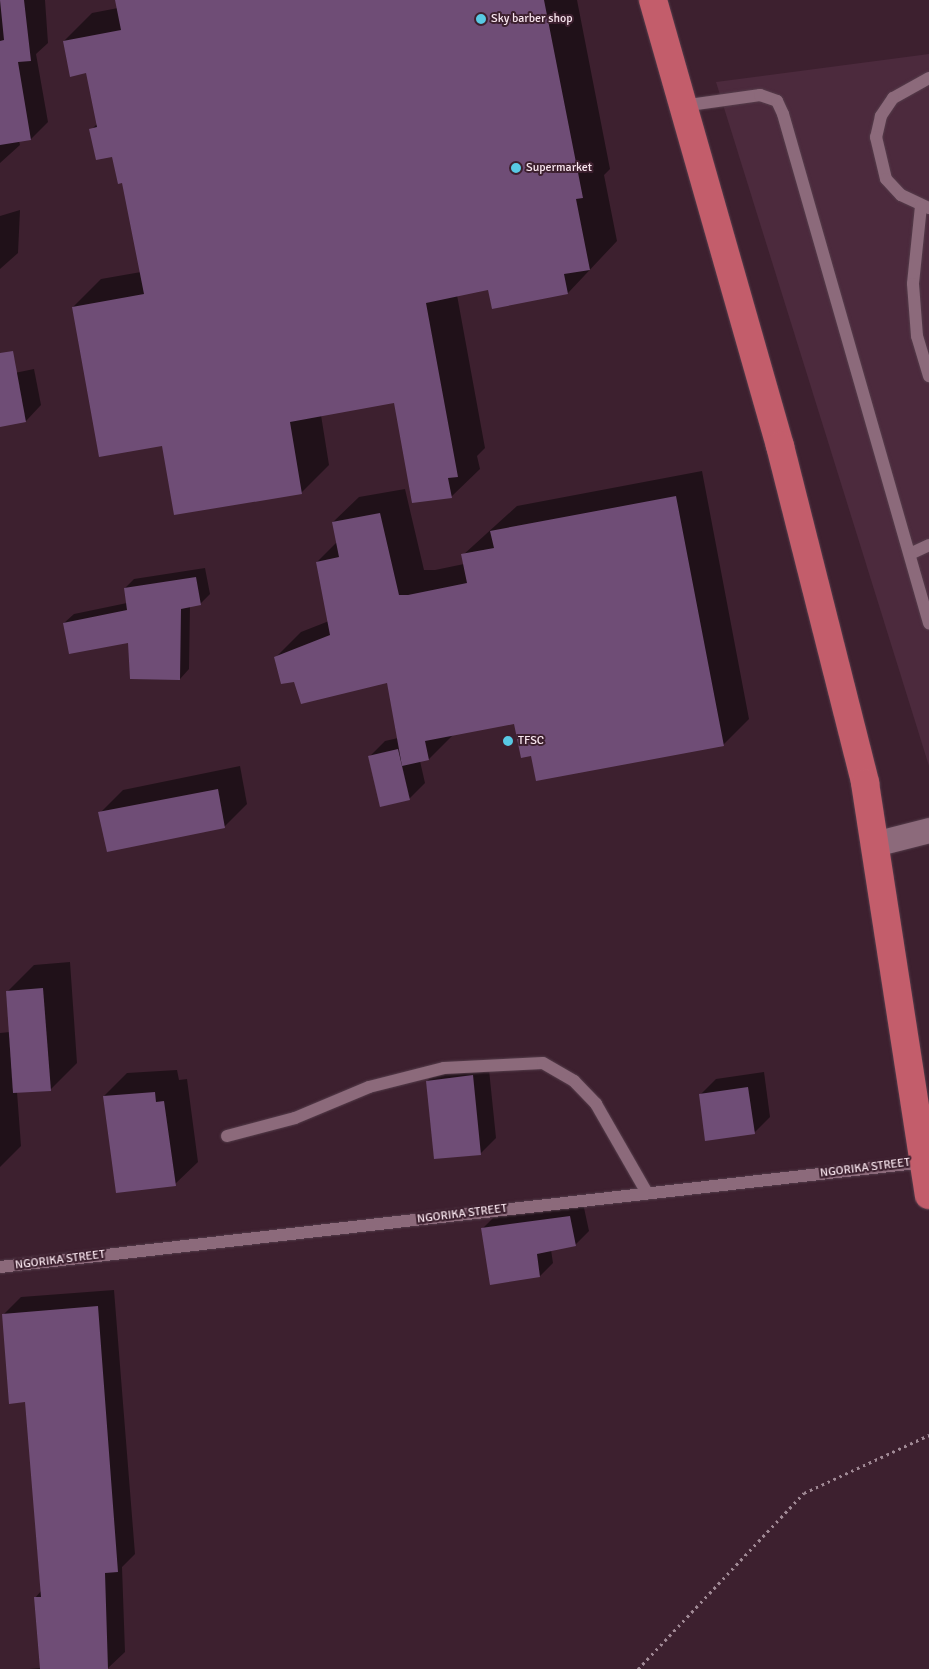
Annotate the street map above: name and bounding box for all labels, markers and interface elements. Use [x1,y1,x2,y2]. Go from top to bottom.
place label: Sky barber shop [491,12,573,26]
marker: Sky barber shop [475,13,487,25]
place label: Supermarket [526,161,592,175]
marker: Supermarket [510,162,522,174]
place label: TFSC [518,734,544,748]
marker: TFSC [502,735,514,747]
street label: NGORIKA STREET [819,1155,911,1181]
street label: NGORIKA STREET [416,1201,508,1227]
street label: NGORIKA STREET [14,1247,106,1273]

